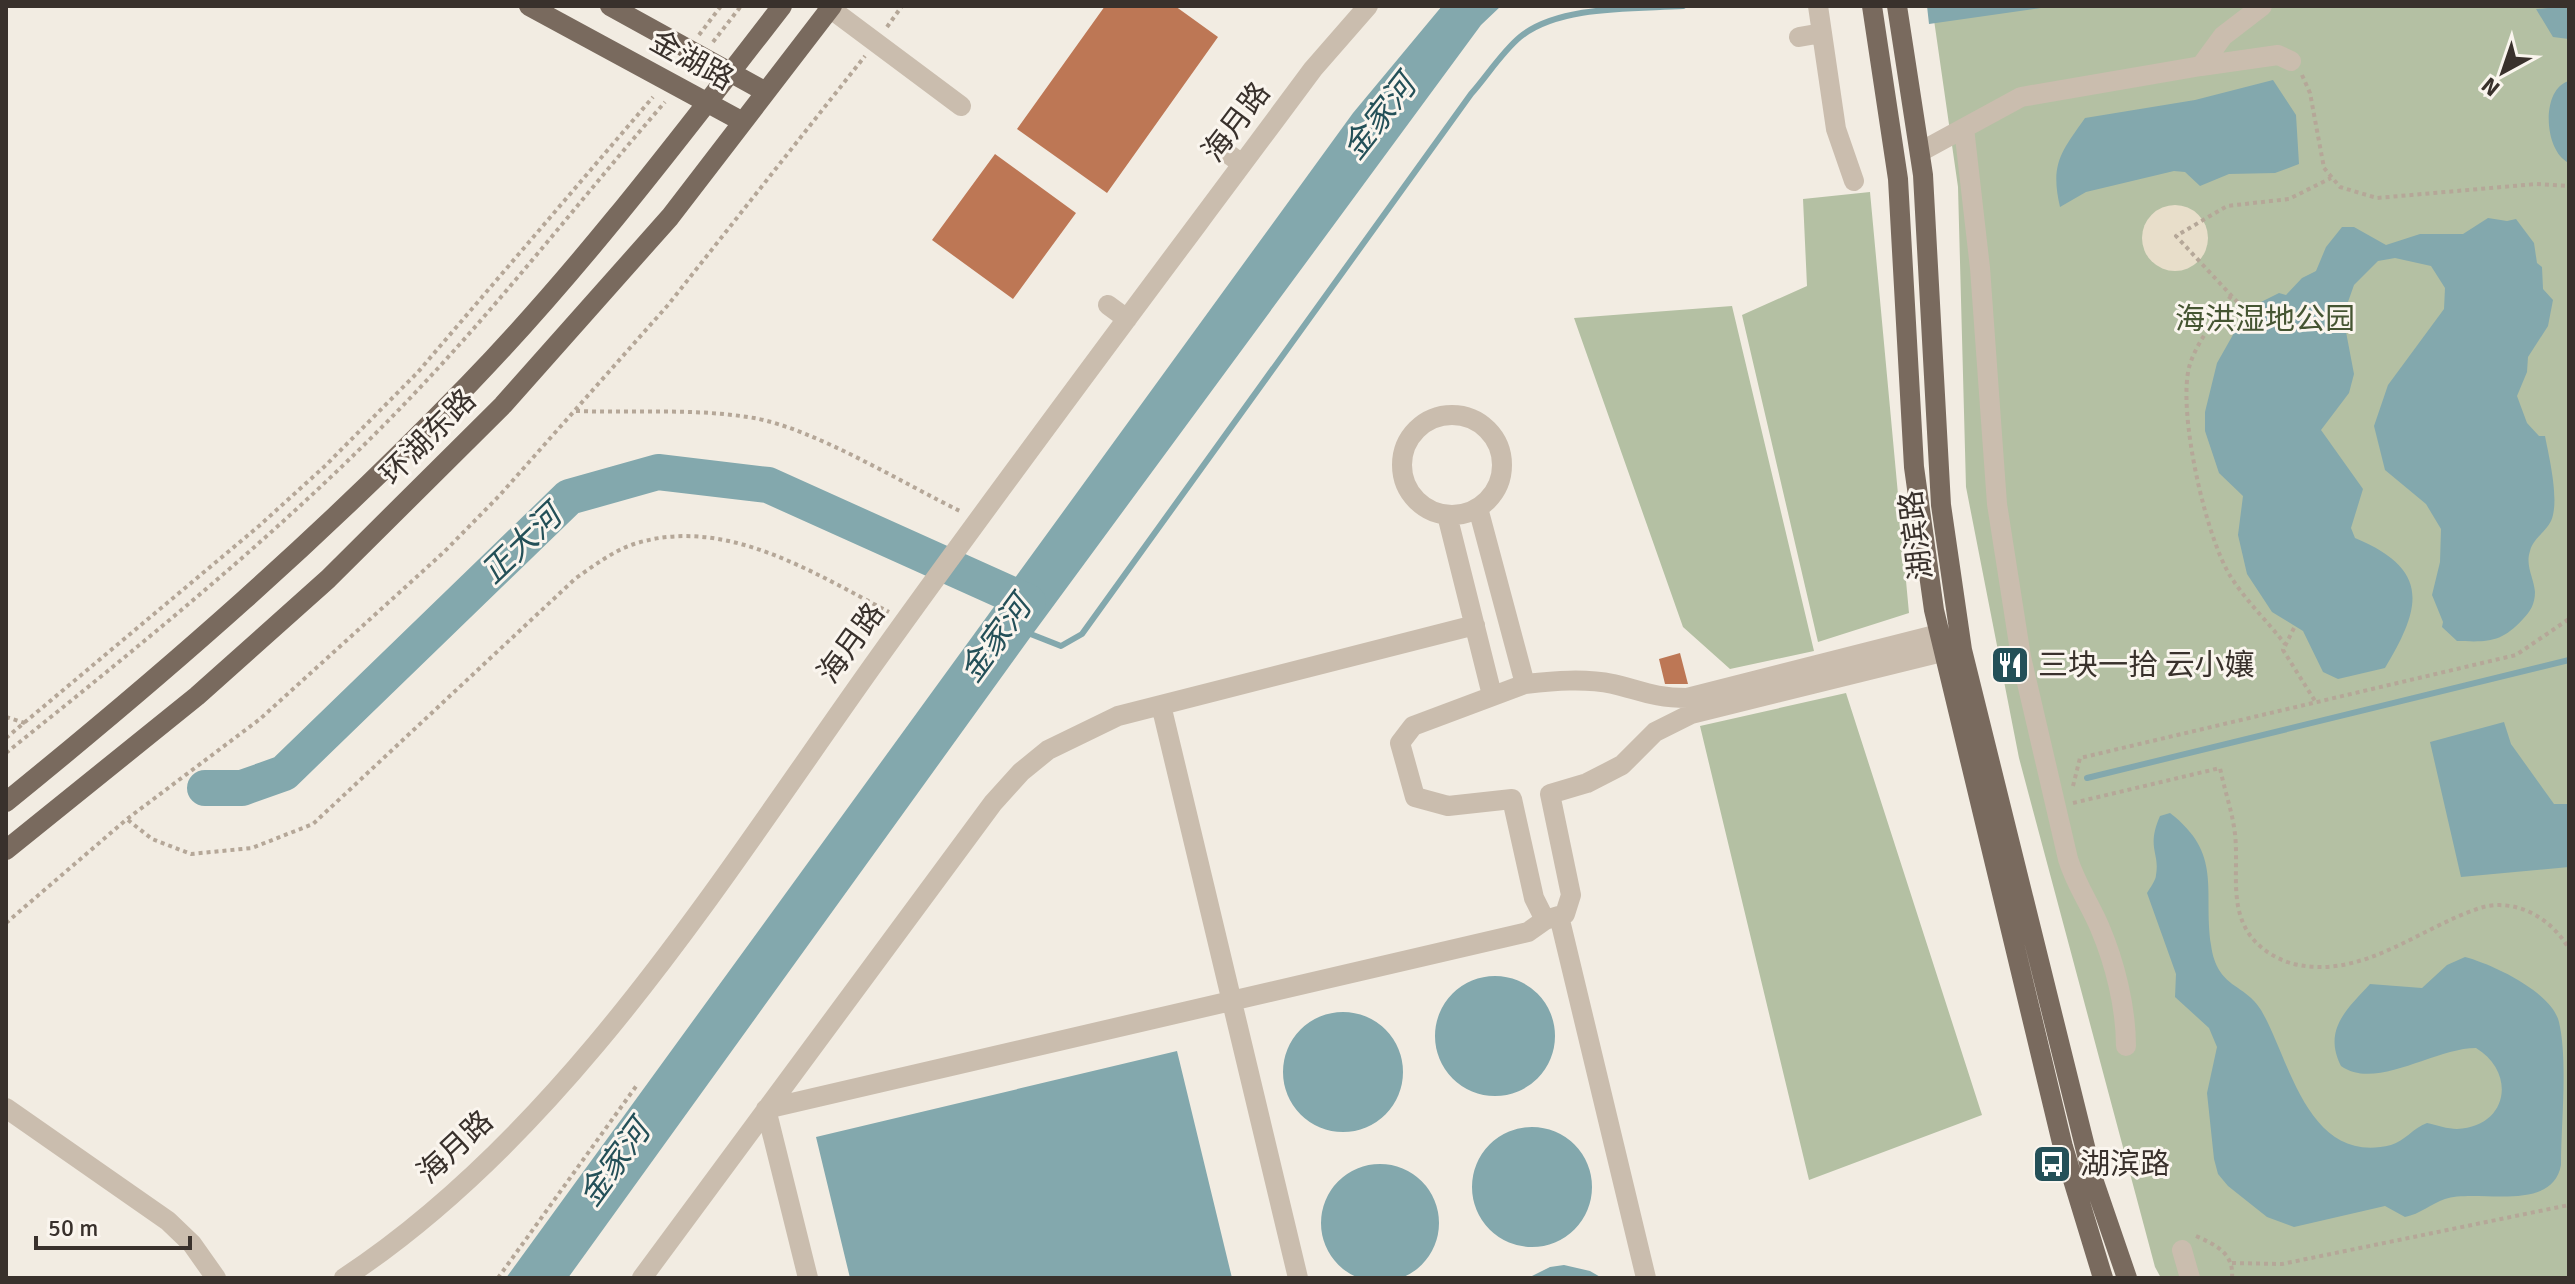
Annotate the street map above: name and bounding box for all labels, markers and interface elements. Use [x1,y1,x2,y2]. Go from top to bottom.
street label: 金湖路 [643,22,740,98]
north arrow [2463,32,2543,112]
water label: 金家河 [1334,63,1428,167]
text: N [2476,72,2505,102]
street label: 海月路 [1195,75,1278,169]
park label: 海洪湿地公园 [2175,301,2355,338]
street label: 环湖东路 [373,382,484,493]
street label: 湖滨路 [1893,488,1940,582]
water label: 正大河 [473,493,574,592]
water label: 金家河 [951,584,1043,690]
street label: 海月路 [810,596,893,691]
restaurant icon: 三块一拾 云小孃 [1989,644,2031,686]
place label: 三块一拾 云小孃 [2038,647,2255,684]
street label: 海月路 [410,1103,501,1192]
water label: 金家河 [570,1108,662,1214]
bus stop icon: 湖滨路 [2031,1143,2073,1185]
place label: 湖滨路 [2080,1146,2170,1183]
scale bar [36,1200,190,1250]
text: 50 m [48,1213,98,1243]

